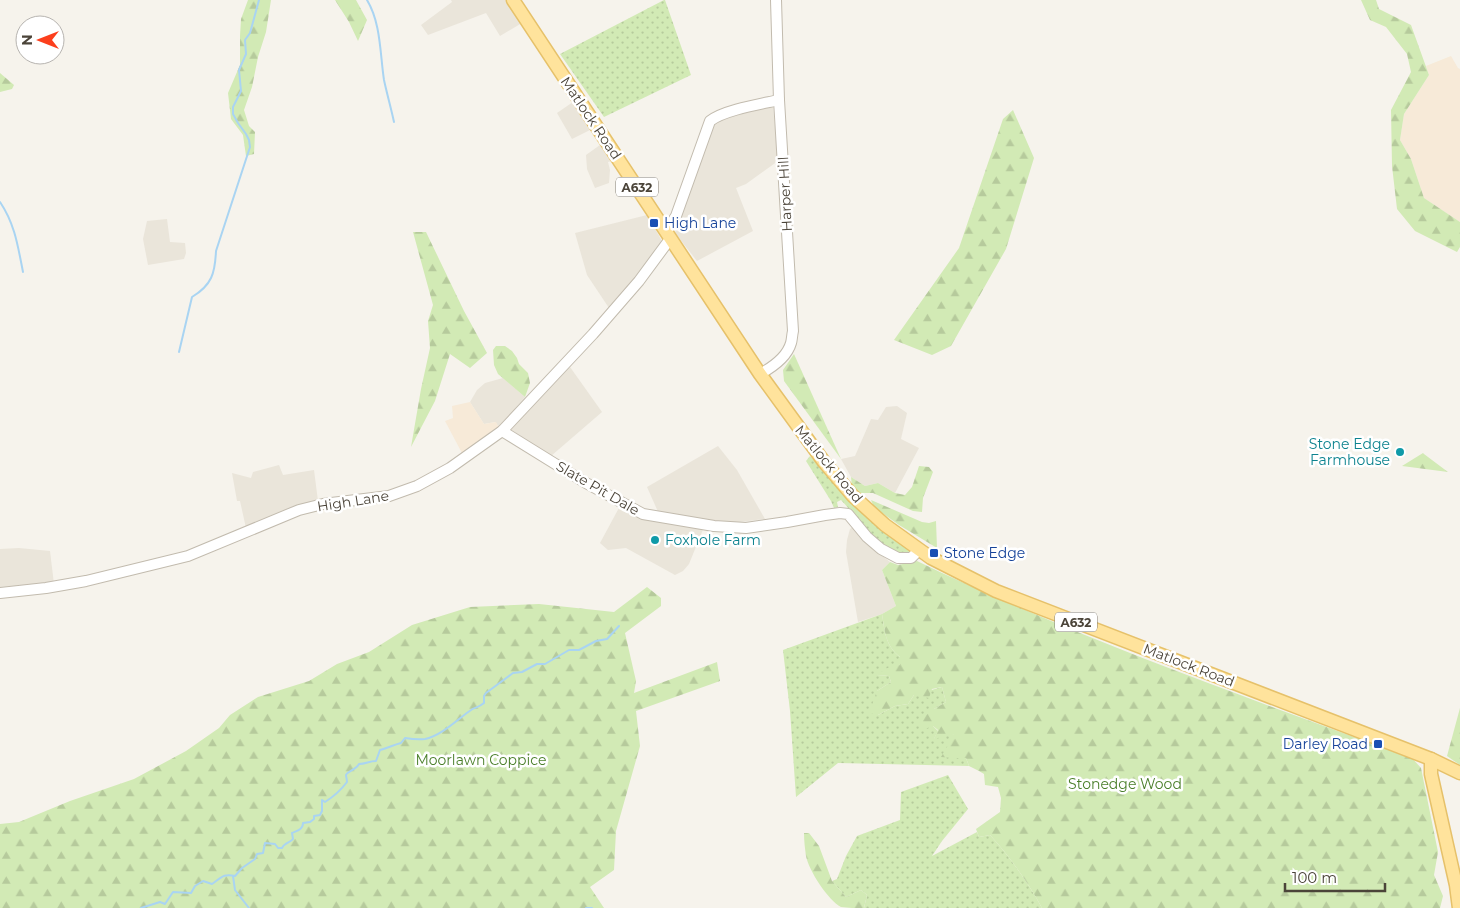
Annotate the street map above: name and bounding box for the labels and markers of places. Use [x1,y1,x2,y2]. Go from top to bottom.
place label: High Lane [664,214,736,232]
marker: High Lane [648,217,660,229]
place label: Stone Edge Farmhouse [1309,435,1390,469]
marker: Stone Edge Farmhouse [1394,446,1406,458]
place label: Foxhole Farm [665,531,761,549]
marker: Foxhole Farm [649,534,661,546]
place label: Stone Edge [944,544,1025,562]
marker: Stone Edge [928,547,940,559]
place label: Darley Road [1283,735,1368,753]
marker: Darley Road [1372,738,1384,750]

